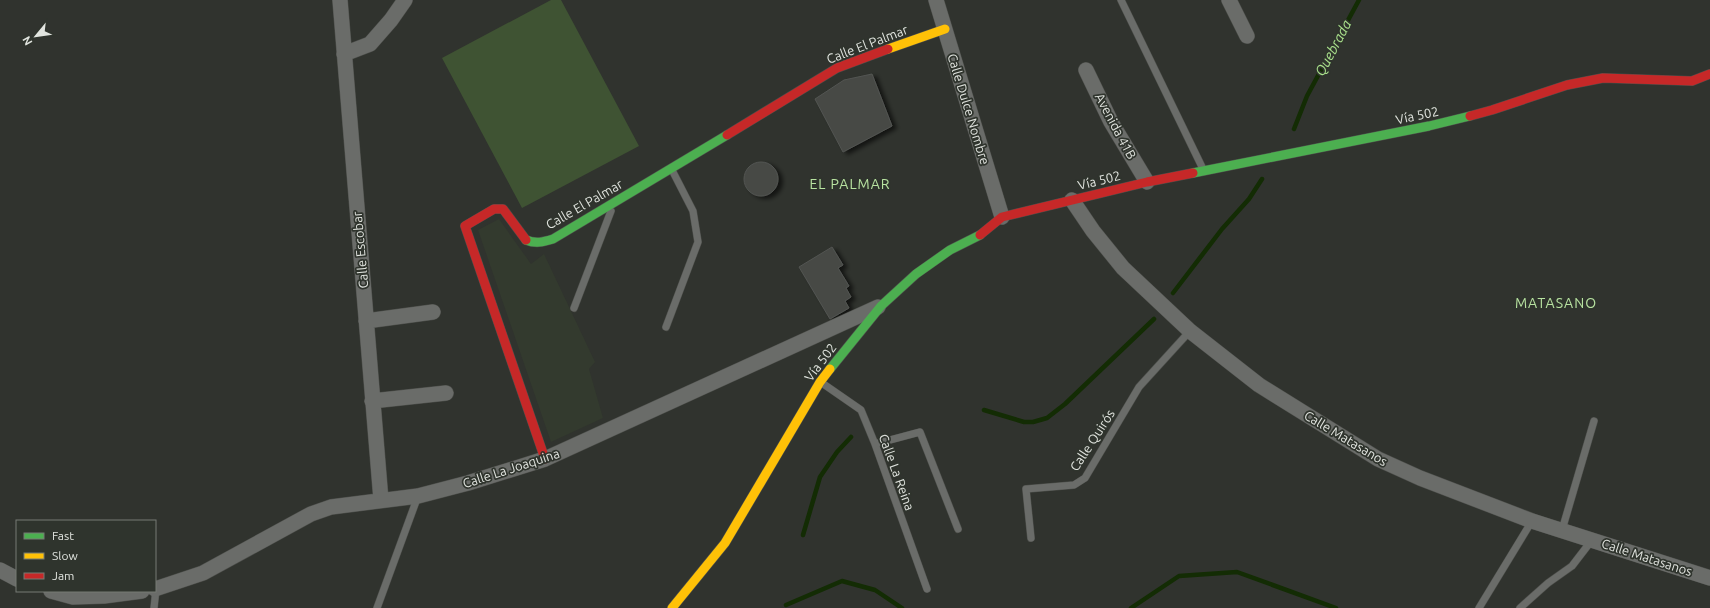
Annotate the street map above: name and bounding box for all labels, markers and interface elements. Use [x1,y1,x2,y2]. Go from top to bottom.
north arrow [16,16,56,56]
water label: Quebrada [1312,17,1355,79]
street label: Calle El Palmar [824,22,910,66]
text: N [20,34,34,47]
street label: Calle Dulce Nombre [945,52,993,166]
street label: Avenida 41B [1093,91,1139,161]
street label: Vía 502 [1394,104,1440,126]
street label: Vía 502 [1076,168,1122,192]
street label: Calle El Palmar [543,176,625,232]
district label: EL PALMAR [809,176,891,192]
street label: Calle Escobar [350,211,370,289]
district label: MATASANO [1515,295,1597,311]
street label: Vía 502 [801,340,839,384]
street label: Calle Quirós [1067,406,1118,474]
street label: Calle Matasanos [1302,408,1390,468]
street label: Calle La Reina [877,432,917,512]
street label: Calle La Joaquina [461,446,561,490]
legend [16,520,156,592]
text: Fast [52,529,74,542]
street label: Calle Matasanos [1600,536,1694,578]
text: Slow [52,549,78,562]
text: Jam [52,569,74,582]

